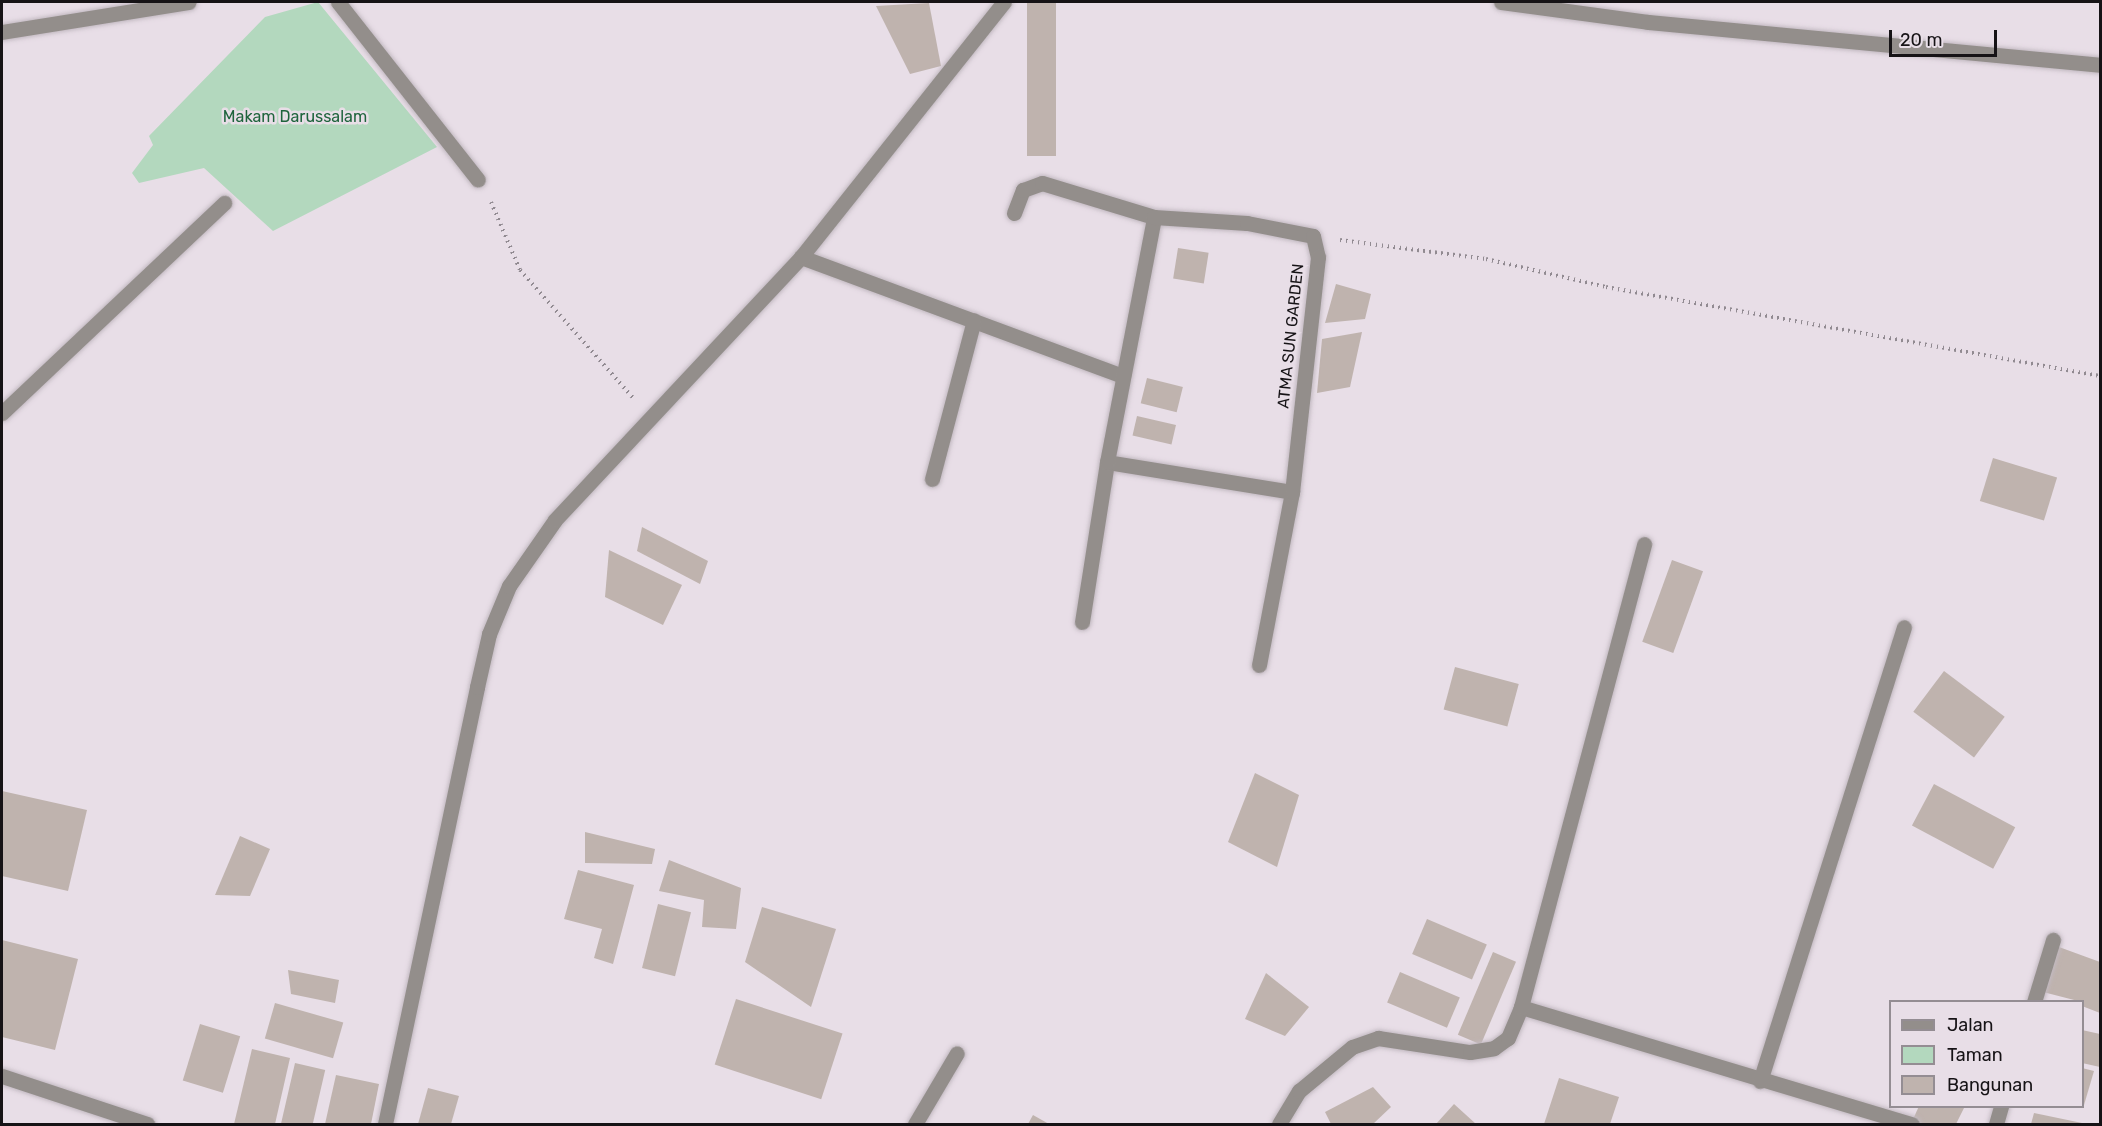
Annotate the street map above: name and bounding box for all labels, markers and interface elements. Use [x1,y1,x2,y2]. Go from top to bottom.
scale bar [1892,18,2000,56]
text: 20 m [1900,29,1942,51]
park label: Makam Darussalam [223,107,367,127]
street label: ATMA SUN GARDEN [1274,262,1308,410]
legend [1889,1000,2084,1108]
text: Jalan [1947,1014,1994,1036]
text: Taman [1947,1044,2003,1066]
text: Bangunan [1947,1074,2033,1096]

